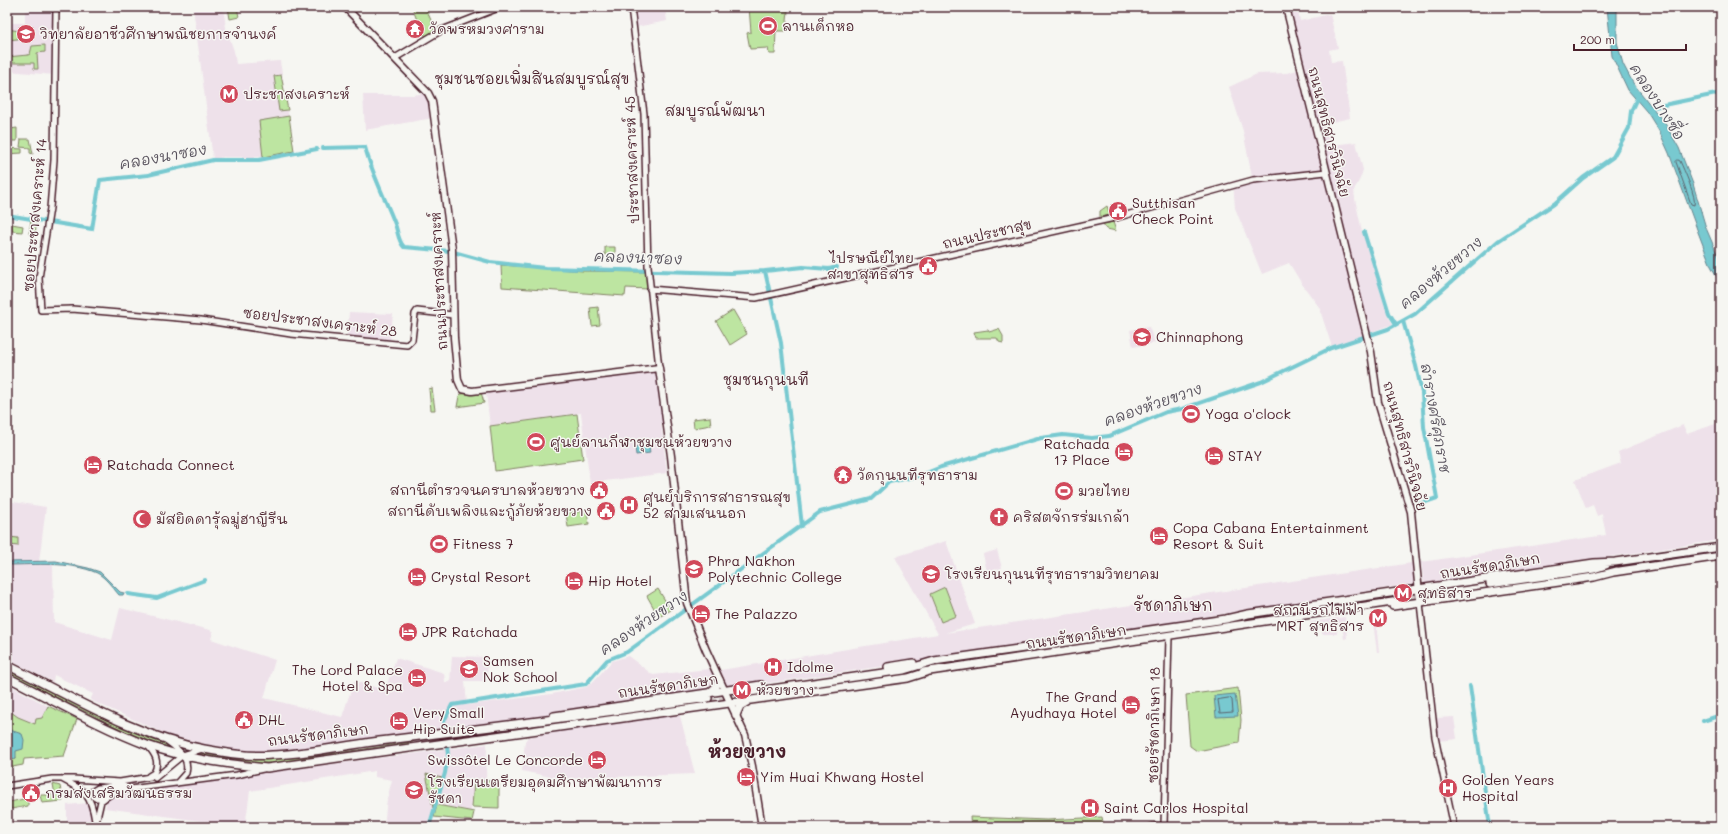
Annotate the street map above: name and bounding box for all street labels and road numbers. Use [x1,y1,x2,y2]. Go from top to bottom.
street label: ถนนสุทธิสารวินิจฉัย [1302,65,1355,200]
street label: ประชาสงเคราะห์ 45 [620,96,643,224]
street label: ซอยประชาสงเคราะห์ 14 [18,137,51,292]
street label: ถนนประชาสงเคราะห์ [425,211,452,351]
street label: ถนนประชาสุข [940,214,1034,255]
street label: ซอยประชาสงเคราะห์ 28 [242,303,398,340]
street label: ถนนสุทธิสารวินิจฉัย [1377,379,1432,513]
street label: ถนนรัชดาภิเษก [1438,548,1541,583]
street label: ถนนรัชดาภิเษก [1024,620,1127,653]
street label: ซอยรัชดาภิเษก 18 [1143,667,1164,783]
street label: ถนนรัชดาภิเษก [616,669,719,702]
street label: ถนนรัชดาภิเษก [267,719,369,750]

